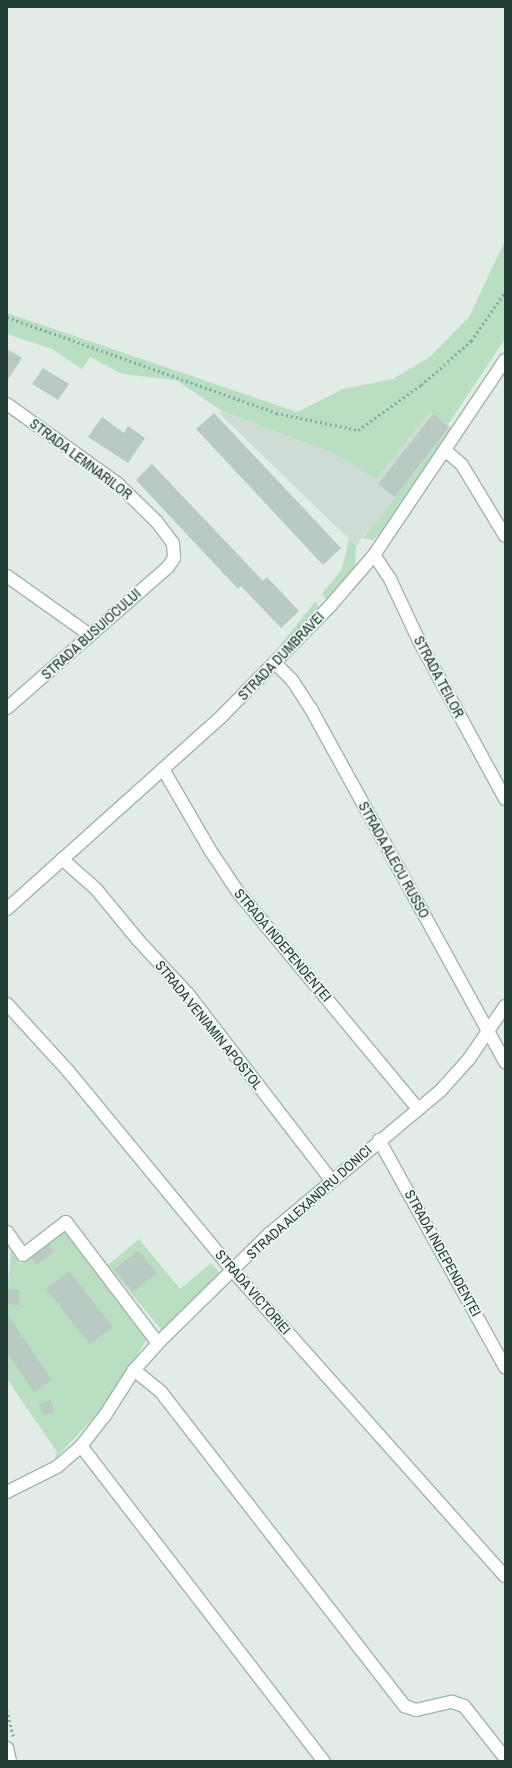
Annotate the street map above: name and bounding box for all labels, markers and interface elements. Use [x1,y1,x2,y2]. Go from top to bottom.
street label: STRADA LEMNARILOR [26,415,136,503]
street label: STRADA BUSUIOCULUI [38,585,144,683]
street label: STRADA DUMBRAVEI [234,608,328,704]
street label: STRADA TEILOR [410,633,468,721]
street label: STRADA ALECU RUSSO [355,798,433,922]
street label: STRADA INDEPENDENŢEI [231,885,335,1005]
street label: STRADA VENIAMIN APOSTOL [151,957,267,1093]
street label: STRADA ALEXANDRU DONICI [243,1141,375,1263]
street label: STRADA INDEPENDENȚEI [401,1186,485,1320]
street label: STRADA VICTORIEI [212,1246,294,1338]

